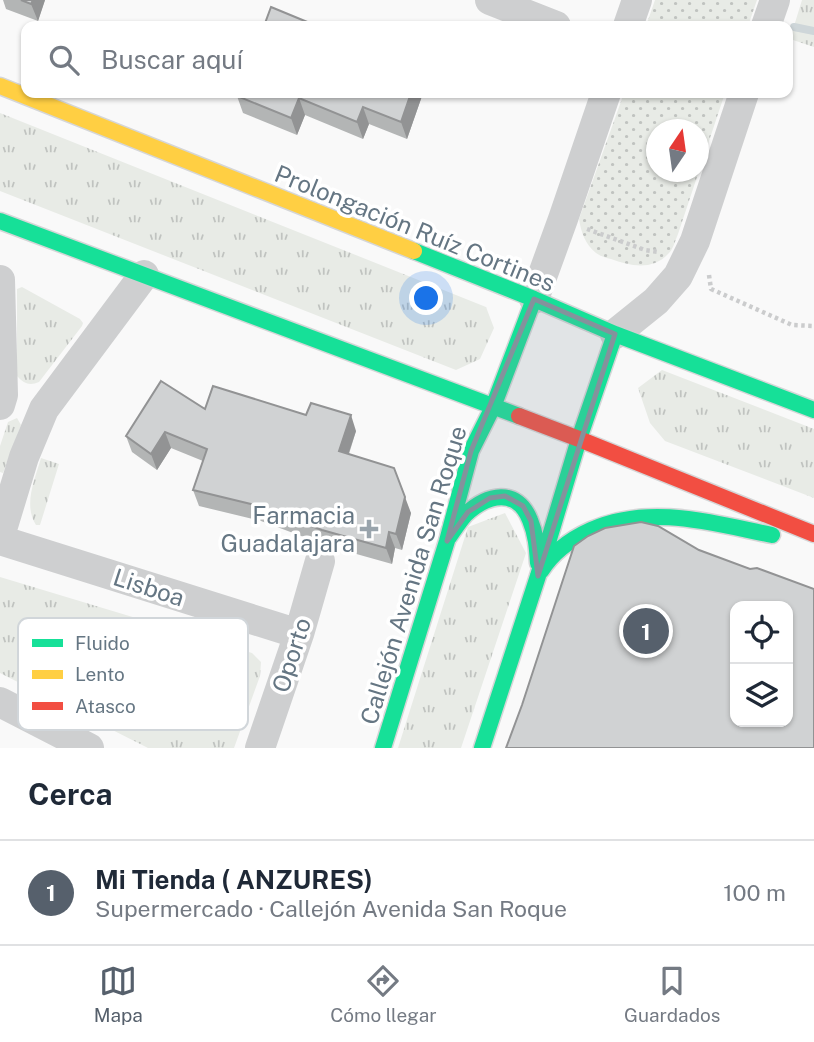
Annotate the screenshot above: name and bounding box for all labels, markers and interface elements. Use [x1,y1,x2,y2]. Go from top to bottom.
search box [21,21,793,98]
icon: search [45,41,83,79]
text: Buscar aquí [101,44,243,75]
north arrow [646,119,709,182]
street label: Prolongación Ruíz Cortines [271,159,559,297]
your location [409,281,443,315]
street label: Callejón Avenida San Roque [354,422,472,728]
place label: Farmacia Guadalajara [220,501,355,557]
marker: Farmacia Guadalajara [361,521,377,537]
street label: Lisboa [110,562,188,612]
map controls [730,601,793,727]
button: locate [730,601,793,664]
pin: 1 [623,605,669,657]
street label: Oporto [266,614,316,696]
legend [18,618,248,730]
text: Fluido [75,632,130,654]
text: Lento [75,663,125,685]
button: layers [730,664,793,727]
text: Atasco [75,695,136,717]
text: Cerca [28,776,113,812]
text: Mi Tienda ( ANZURES) [95,864,373,895]
text: 1 [46,879,56,906]
text: 100 m [723,879,786,906]
text: Supermercado · Callejón Avenida San Roque [95,895,567,922]
tab: Mapa [94,962,143,1026]
tab: Cómo llegar [330,962,437,1026]
tab: Guardados [624,962,720,1026]

